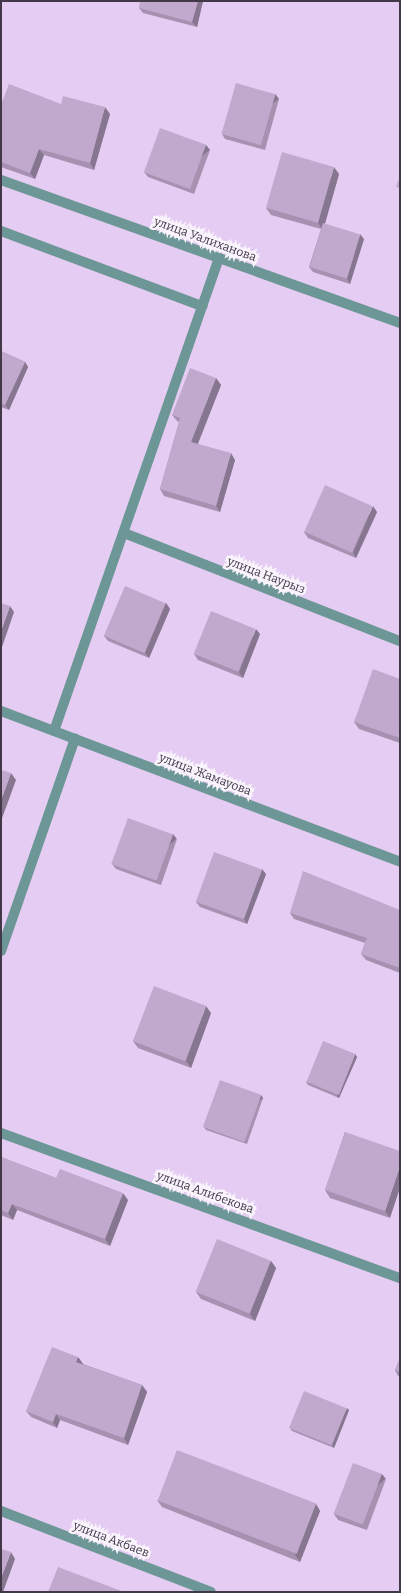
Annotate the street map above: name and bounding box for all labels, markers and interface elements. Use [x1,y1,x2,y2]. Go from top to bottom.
street label: улица Уалиханова [152,215,258,265]
street label: улица Наурыз [225,555,307,597]
street label: улица Жамауова [157,751,253,799]
street label: улица Алибекова [155,1169,255,1217]
street label: улица Акбаев [71,1519,151,1561]

